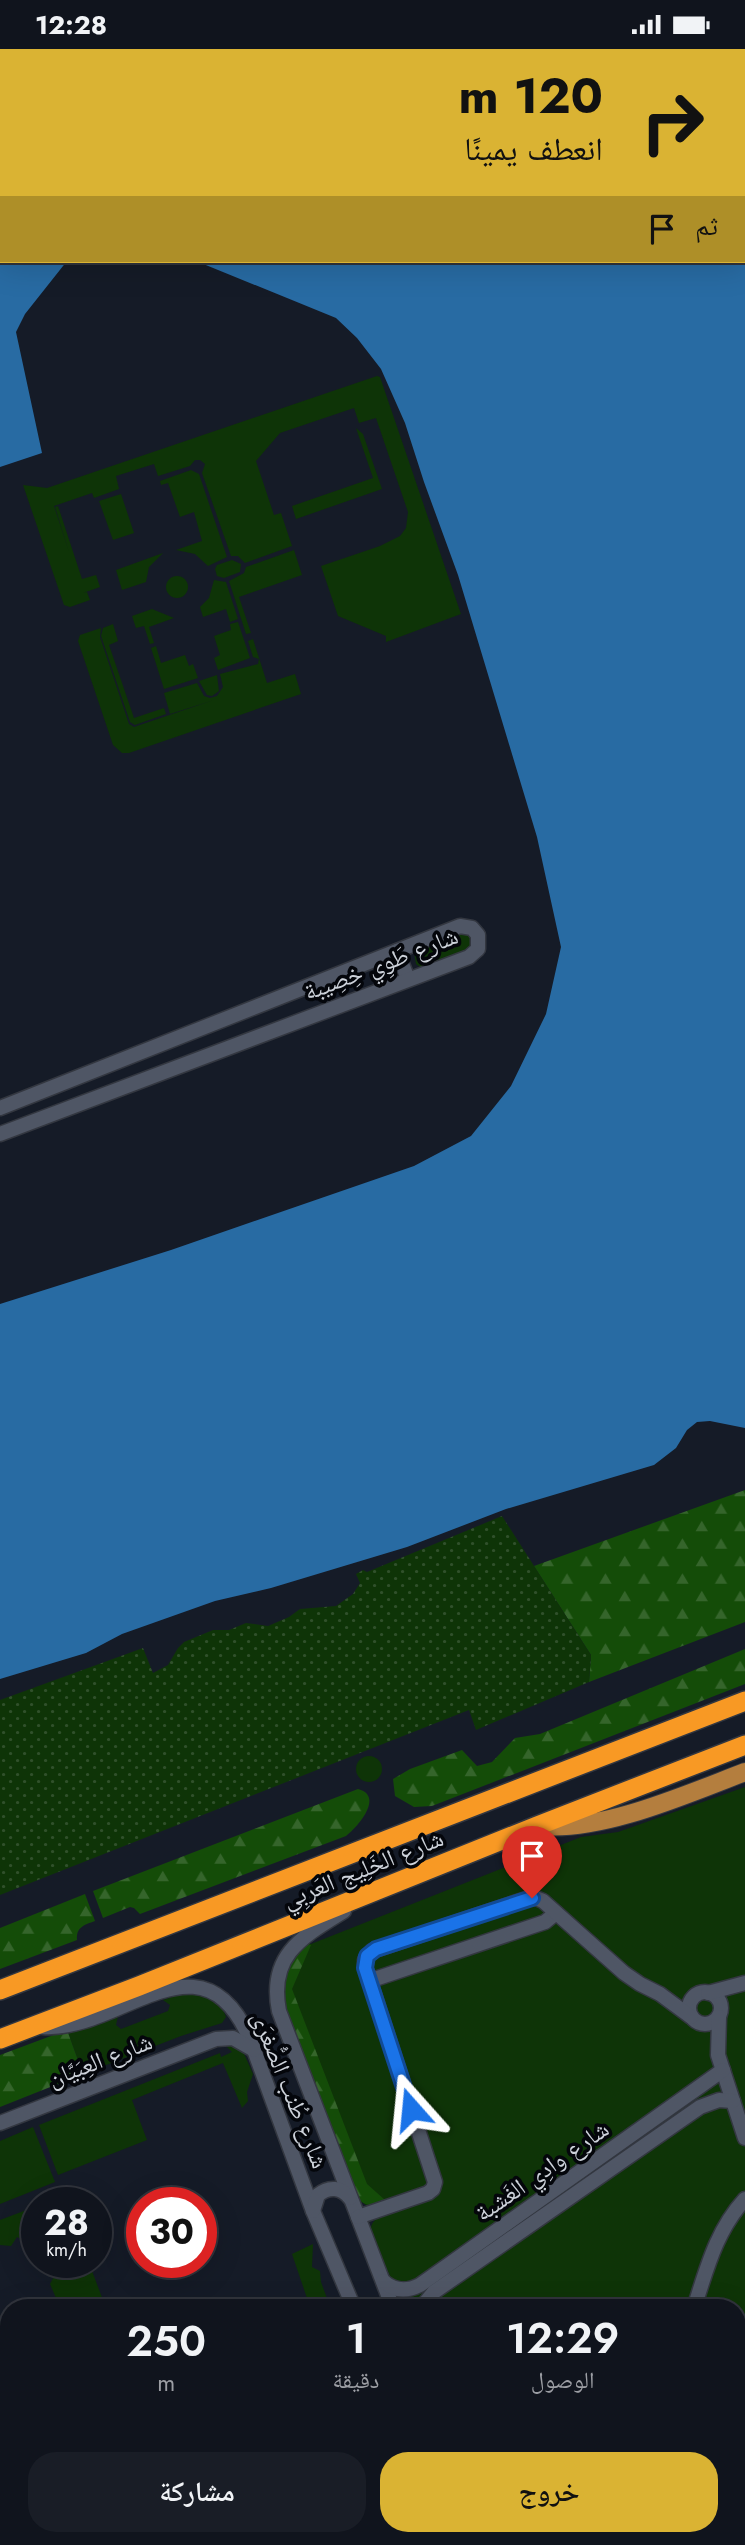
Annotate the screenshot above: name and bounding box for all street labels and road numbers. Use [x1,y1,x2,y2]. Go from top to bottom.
street label: شارع طَوِي خِصِيبة [299,918,464,1011]
street label: شارع الخَلِيج العَربِي [277,1820,449,1919]
street label: شارع طُنب الصُّغرَى [243,2006,338,2174]
street label: شارع العِبَيَّان [43,2024,157,2095]
street label: شارع وادِي الغَشبة [468,2111,617,2231]

